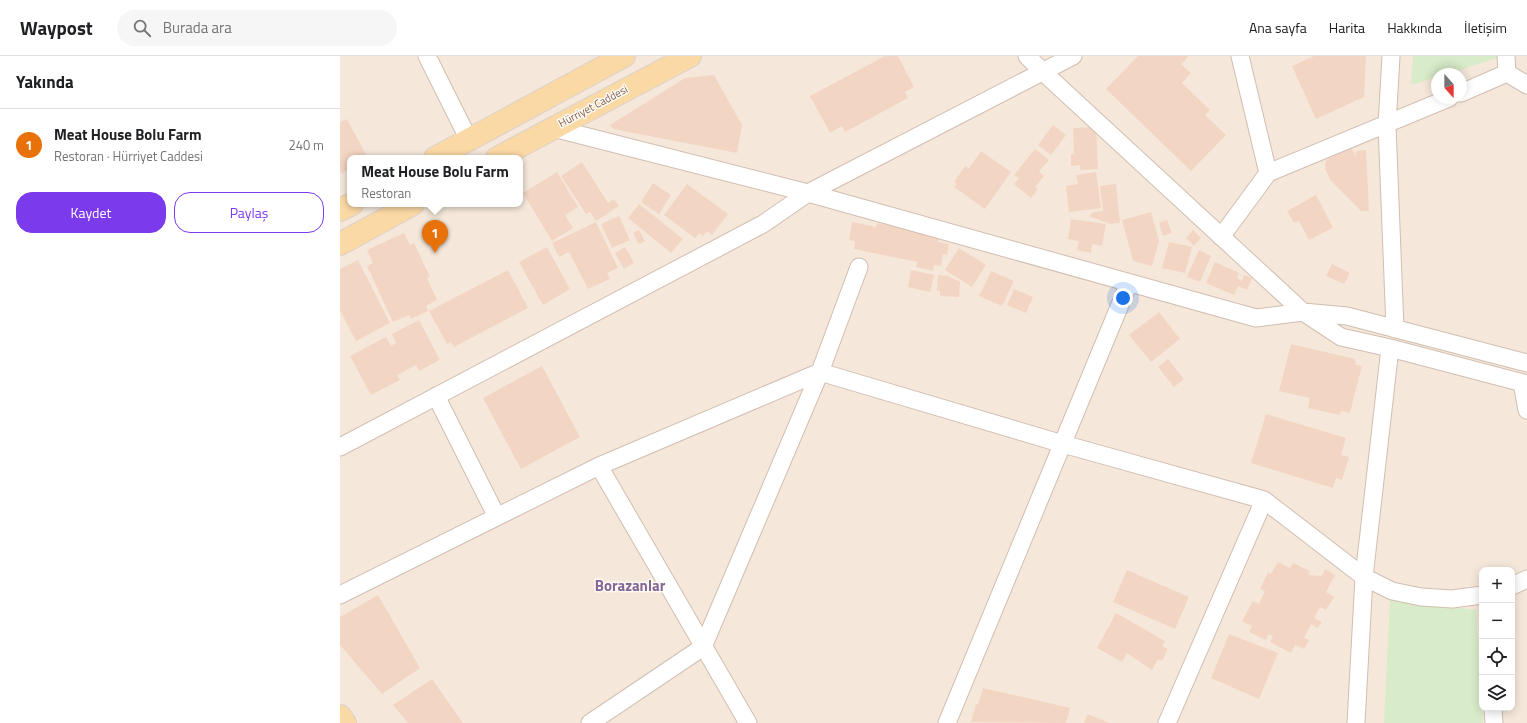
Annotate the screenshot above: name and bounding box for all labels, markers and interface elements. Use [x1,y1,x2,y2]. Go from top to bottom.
search box [117,10,397,46]
text: Waypost [20,13,93,42]
text: Burada ara [163,16,232,39]
icon: search [131,17,153,39]
text: Ana sayfa [1249,17,1307,38]
text: Harita [1329,17,1365,38]
text: Hakkında [1387,17,1442,38]
text: İletişim [1464,17,1507,38]
north arrow [1431,68,1467,104]
text: Yakında [16,69,74,95]
street label: Hürriyet Caddesi [555,81,631,131]
text: Meat House Bolu Farm [54,123,202,146]
text: 1 [25,135,33,155]
text: 240 m [288,135,324,155]
text: Restoran · Hürriyet Caddesi [54,146,203,166]
popup [347,155,523,207]
text: Meat House Bolu Farm [361,160,509,183]
text: Restoran [361,183,411,203]
button: Kaydet [16,192,166,233]
button: Paylaş [174,192,324,233]
pin: 1 [422,220,448,253]
your location [1113,288,1133,308]
map controls [1479,567,1515,711]
button: + [1479,567,1515,603]
district label: Borazanlar [595,574,666,597]
button: − [1479,603,1515,639]
button: locate [1479,639,1515,675]
button: layers [1479,675,1515,711]

